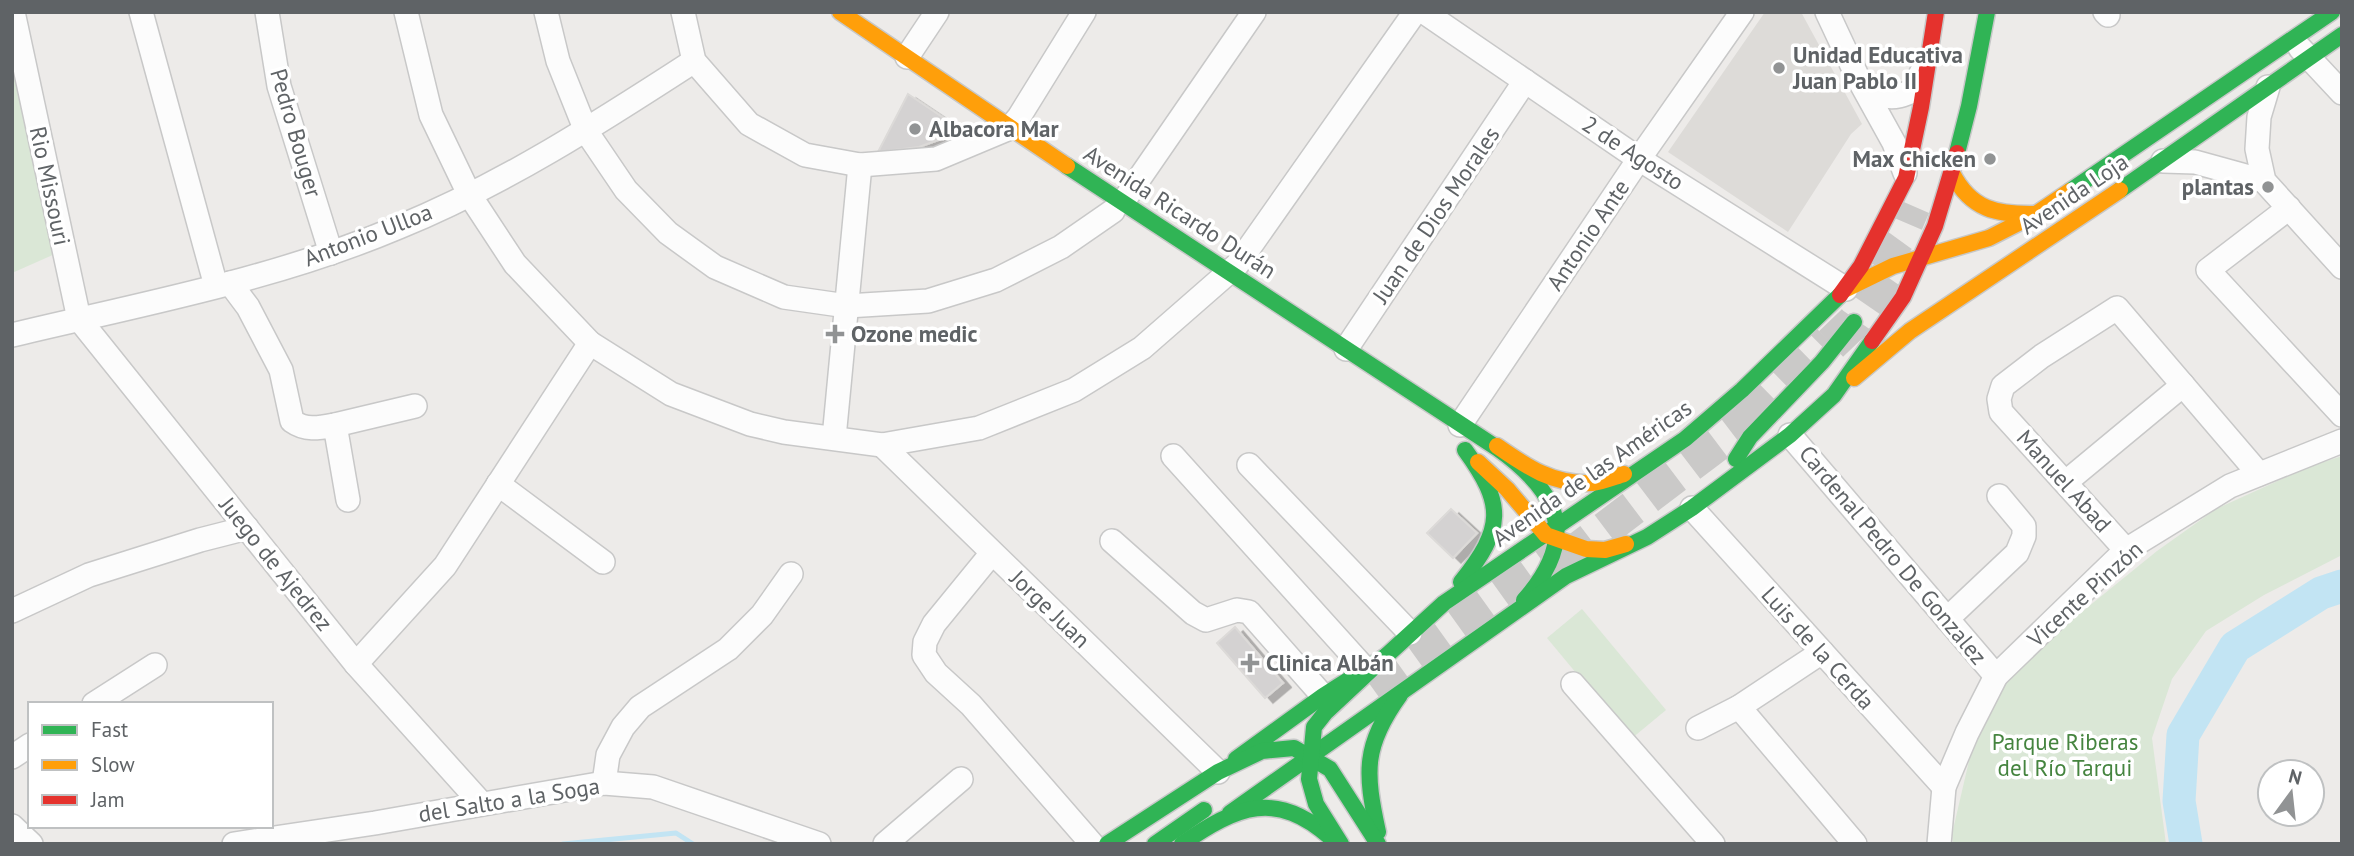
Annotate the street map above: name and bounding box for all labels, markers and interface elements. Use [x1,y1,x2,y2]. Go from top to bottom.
place label: Unidad Educativa Juan Pablo II [1792,40,1963,95]
marker: Unidad Educativa Juan Pablo II [1771,60,1787,76]
street label: Pedro Bouger [264,65,329,201]
street label: 2 de Agosto [1577,109,1690,196]
place label: Albacora Mar [929,114,1059,143]
marker: Albacora Mar [907,121,923,137]
street label: Juan de Dios Morales [1365,121,1505,309]
street label: Rio Missouri [24,124,77,248]
street label: Avenida Ricardo Durán [1079,139,1282,285]
place label: Max Chicken [1853,144,1976,173]
street label: Avenida Loja [2014,147,2133,240]
marker: Max Chicken [1982,151,1998,167]
place label: plantas [2182,172,2254,201]
street label: Antonio Ante [1540,174,1635,296]
marker: plantas [2260,179,2276,195]
street label: Antonio Ulloa [299,197,436,272]
place label: Ozone medic [851,319,978,348]
marker: Ozone medic [825,324,845,344]
street label: Avenida de las Américas [1487,393,1697,552]
street label: Manuel Abad [2011,423,2118,538]
street label: Cardenal Pedro De Gonzalez [1793,439,1994,670]
street label: Juego de Ajedrez [213,490,339,637]
street label: Vicente Pinzón [2020,534,2148,654]
street label: Jorge Juan [1004,563,1096,654]
street label: Luis de la Cerda [1755,580,1881,715]
place label: Clinica Albán [1266,648,1394,677]
marker: Clinica Albán [1240,653,1260,673]
legend [28,702,273,828]
text: Fast [91,716,128,743]
park label: Parque Riberas del Río Tarqui [1992,727,2138,782]
text: Slow [91,751,135,778]
north arrow [2256,758,2326,828]
text: N [2286,763,2305,790]
street label: del Salto a la Soga [416,771,602,828]
text: Jam [90,786,125,813]

